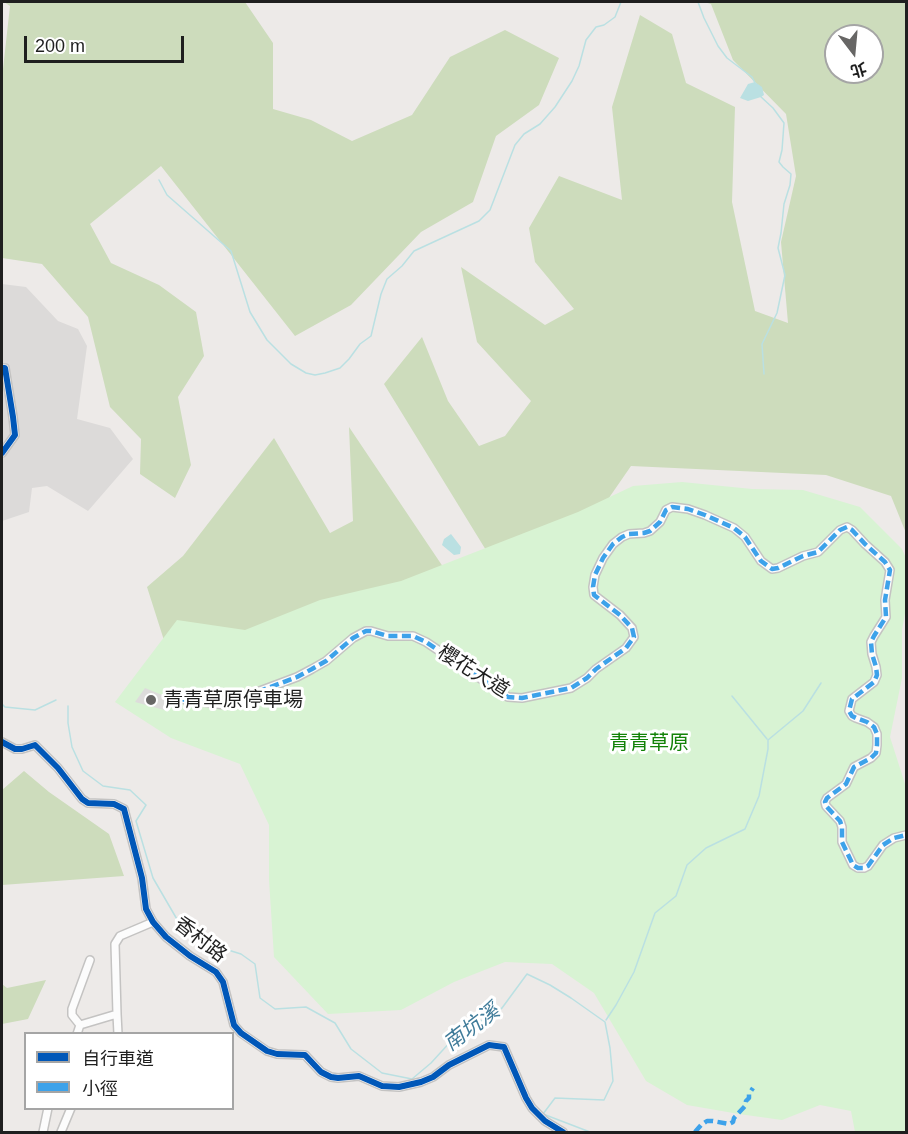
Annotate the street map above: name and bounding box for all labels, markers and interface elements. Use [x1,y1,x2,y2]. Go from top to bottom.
scale bar [27,24,188,62]
north arrow [824,24,884,84]
text: 200 m [35,36,85,56]
text: 北 [849,59,869,80]
street label: 櫻花大道 [433,641,513,703]
place label: 青青草原停車場 [163,688,303,712]
marker: 青青草原停車場 [144,693,158,707]
park label: 青青草原 [609,731,689,755]
street label: 香村路 [169,912,231,968]
water label: 南坑溪 [439,999,505,1057]
legend [24,1032,234,1110]
text: 自行車道 [82,1049,154,1069]
text: 小徑 [82,1079,118,1099]

